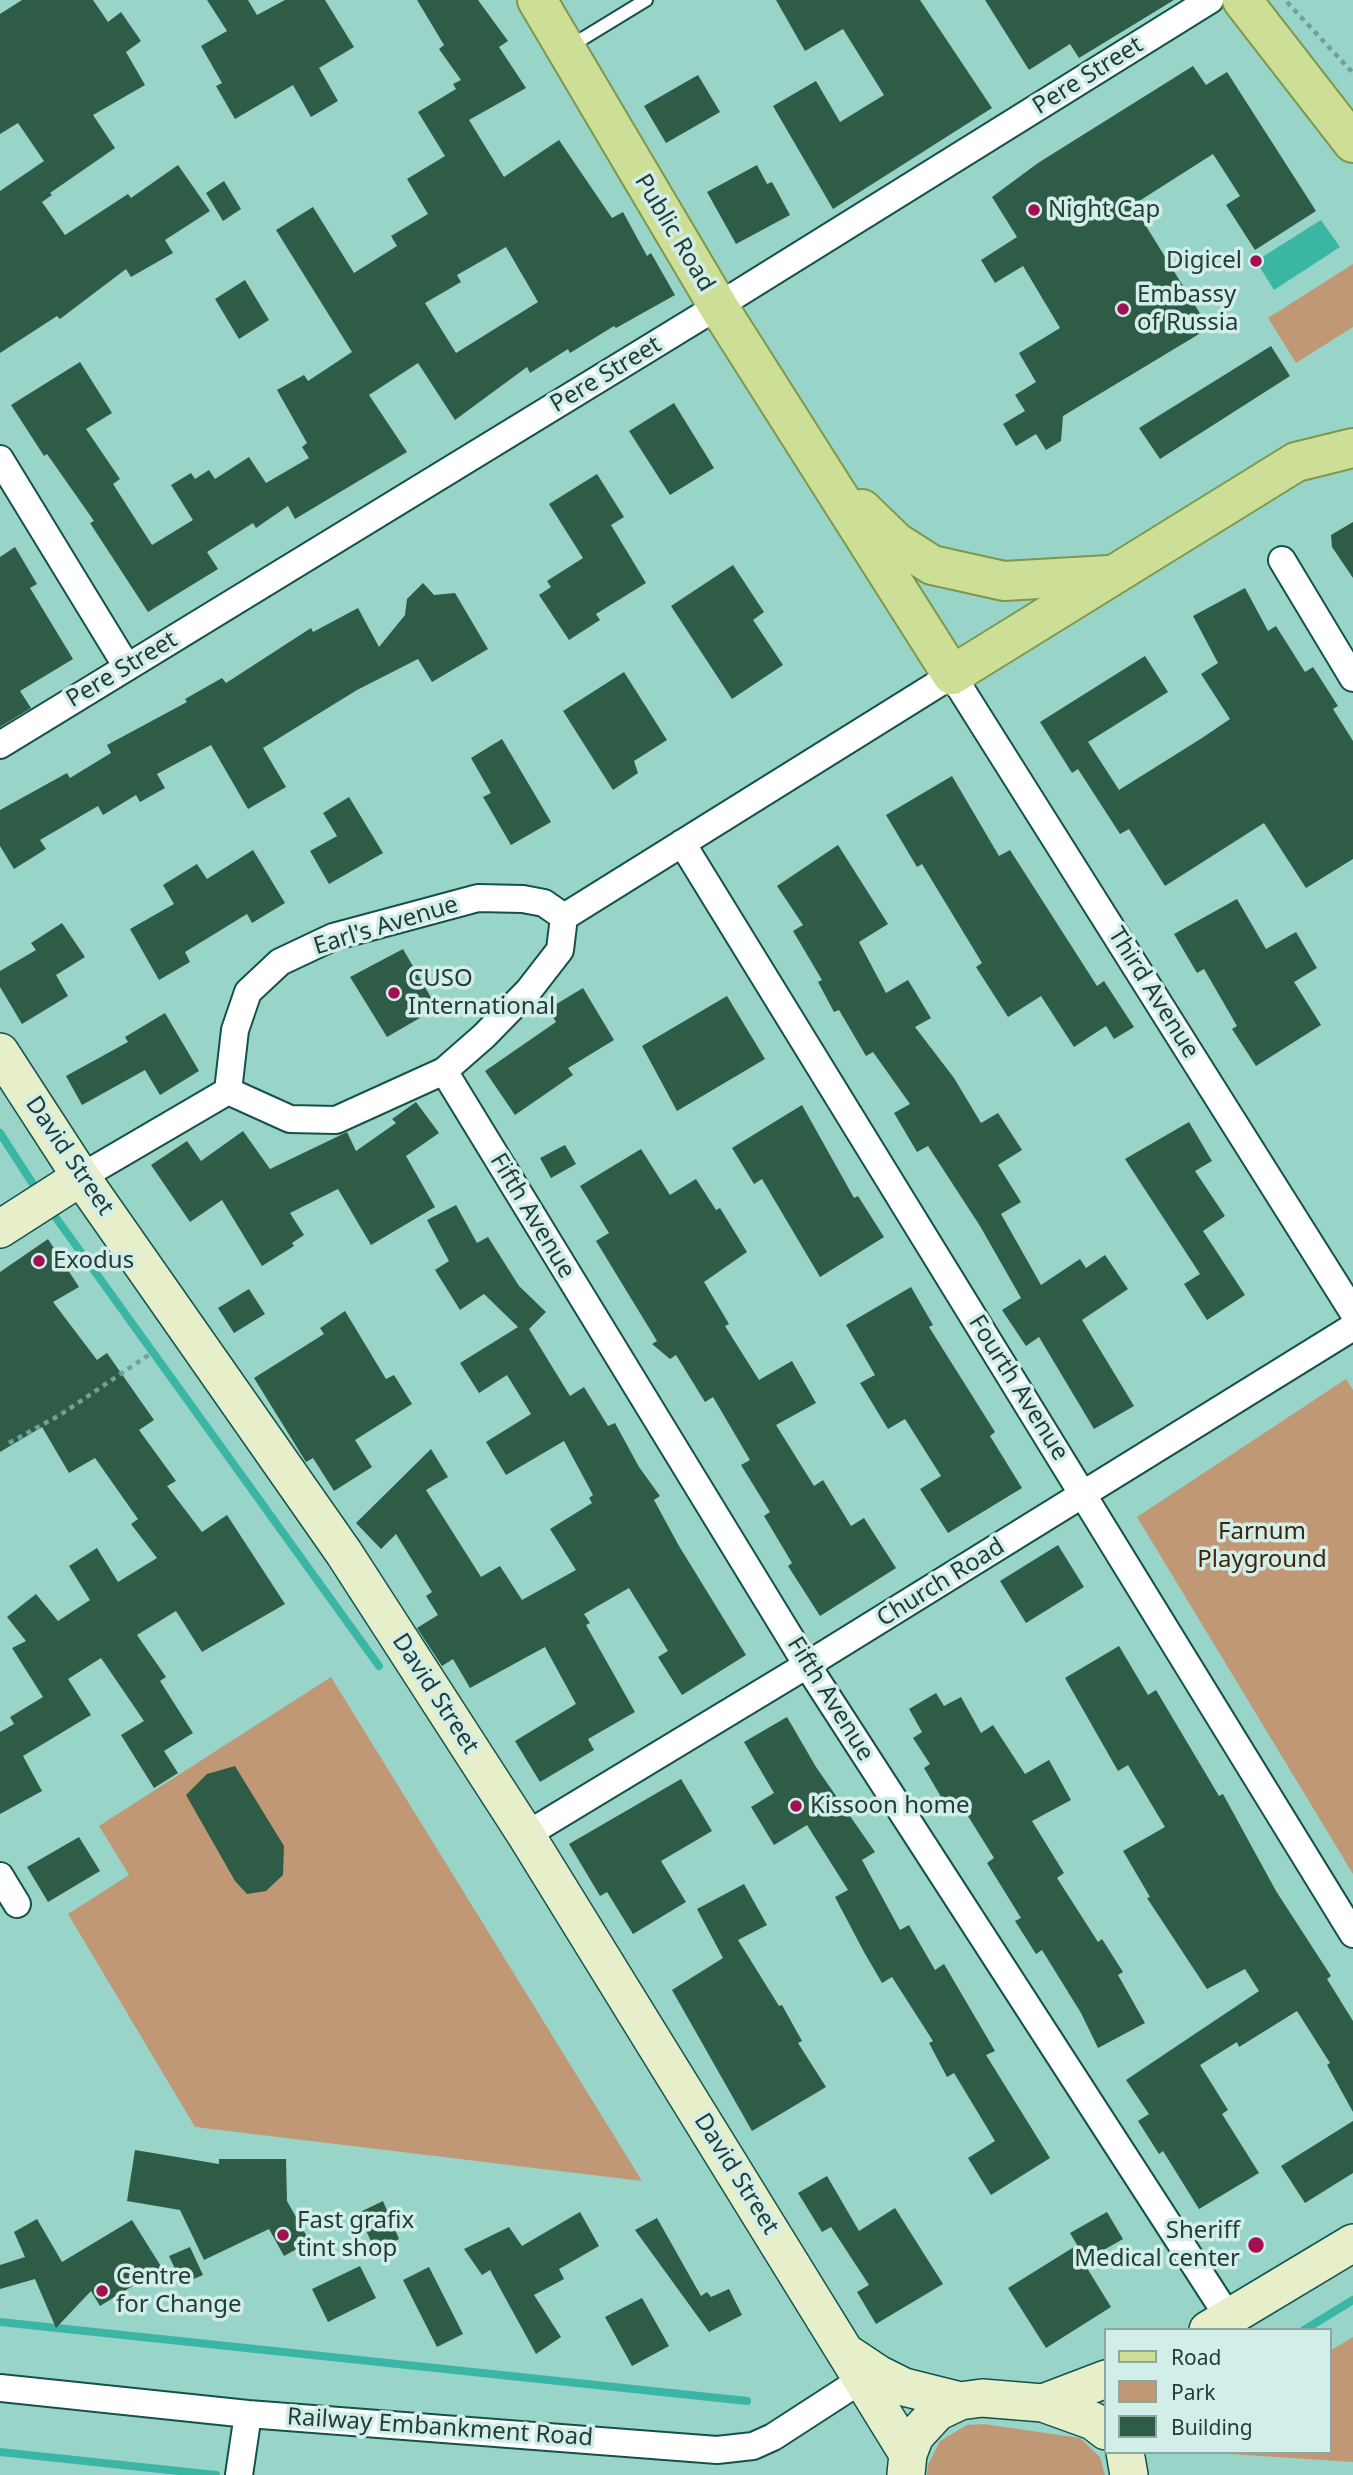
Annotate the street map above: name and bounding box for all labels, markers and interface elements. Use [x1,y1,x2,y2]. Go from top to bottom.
street label: Pere Street [1028,31,1148,121]
street label: Public Road [628,169,720,297]
place label: Night Cap [1048,196,1160,224]
marker: Night Cap [1026,202,1042,218]
place label: Digicel [1166,247,1242,275]
marker: Digicel [1248,253,1264,269]
place label: Embassy of Russia [1137,281,1238,337]
marker: Embassy of Russia [1115,301,1131,317]
street label: Pere Street [545,331,667,419]
street label: Pere Street [61,626,183,714]
street label: Earl's Avenue [310,890,462,962]
street label: Third Avenue [1101,922,1205,1064]
place label: CUSO International [408,965,555,1021]
marker: CUSO International [386,985,402,1001]
street label: David Street [19,1091,119,1221]
street label: Fifth Avenue [483,1148,581,1284]
place label: Exodus [53,1247,134,1275]
marker: Exodus [31,1253,47,1269]
street label: Fourth Avenue [962,1310,1074,1466]
park label: Farnum Playground [1197,1518,1327,1574]
street label: Church Road [872,1532,1010,1634]
street label: David Street [386,1629,484,1759]
street label: Fifth Avenue [780,1632,880,1766]
place label: Kissoon home [810,1792,969,1820]
marker: Kissoon home [788,1798,804,1814]
street label: David Street [687,2108,785,2240]
place label: Fast grafix tint shop [297,2207,414,2263]
place label: Sheriff Medical center [1074,2217,1240,2273]
marker: Fast grafix tint shop [275,2227,291,2243]
marker: Sheriff Medical center [1246,2235,1266,2255]
place label: Centre for Change [116,2263,242,2319]
marker: Centre for Change [94,2283,110,2299]
legend [1104,2328,1332,2454]
text: Road [1171,2343,1221,2371]
text: Park [1171,2378,1215,2406]
street label: Railway Embankment Road [286,2403,594,2453]
text: Building [1171,2413,1253,2441]

